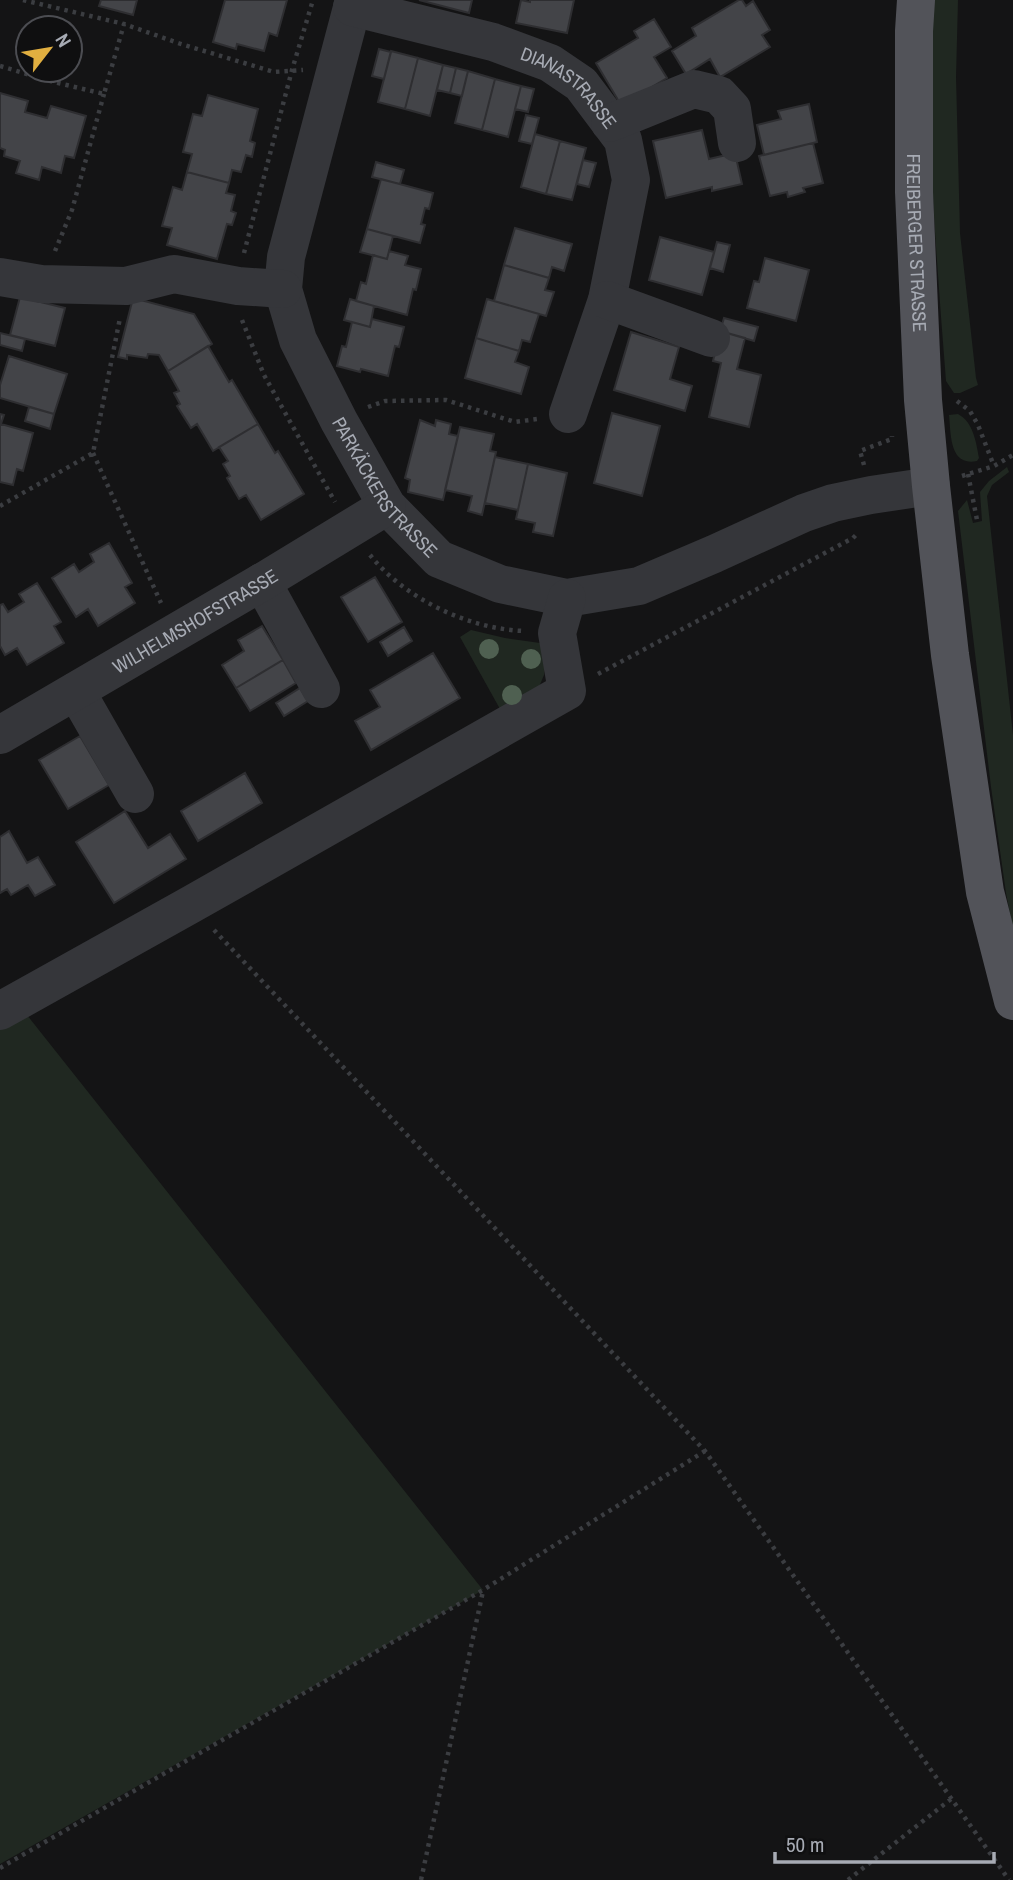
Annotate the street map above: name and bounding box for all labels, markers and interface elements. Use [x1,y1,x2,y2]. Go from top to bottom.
north arrow [14,14,84,84]
text: N [50,29,78,52]
street label: DIANASTRASSE [517,40,623,134]
street label: FREIBERGER STRASSE [901,154,933,333]
street label: PARKÄCKERSTRASSE [326,412,443,563]
street label: WILHELMSHOFSTRASSE [108,562,283,679]
scale bar [775,1820,994,1864]
text: 50 m [786,1830,824,1859]

